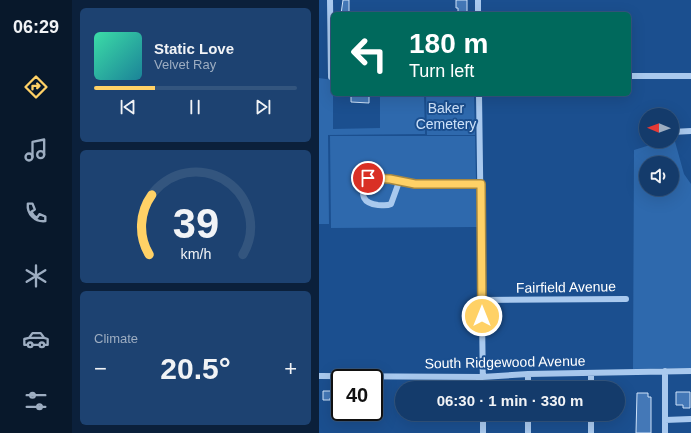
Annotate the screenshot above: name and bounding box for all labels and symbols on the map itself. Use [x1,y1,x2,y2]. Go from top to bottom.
park label: Baker Cemetery [416,100,476,132]
north arrow [639,108,679,148]
pin [351,161,385,195]
street label: Fairfield Avenue [516,278,616,296]
position arrow [461,295,503,337]
street label: South Ridgewood Avenue [424,353,586,371]
speed limit sign: 40 [331,369,383,421]

